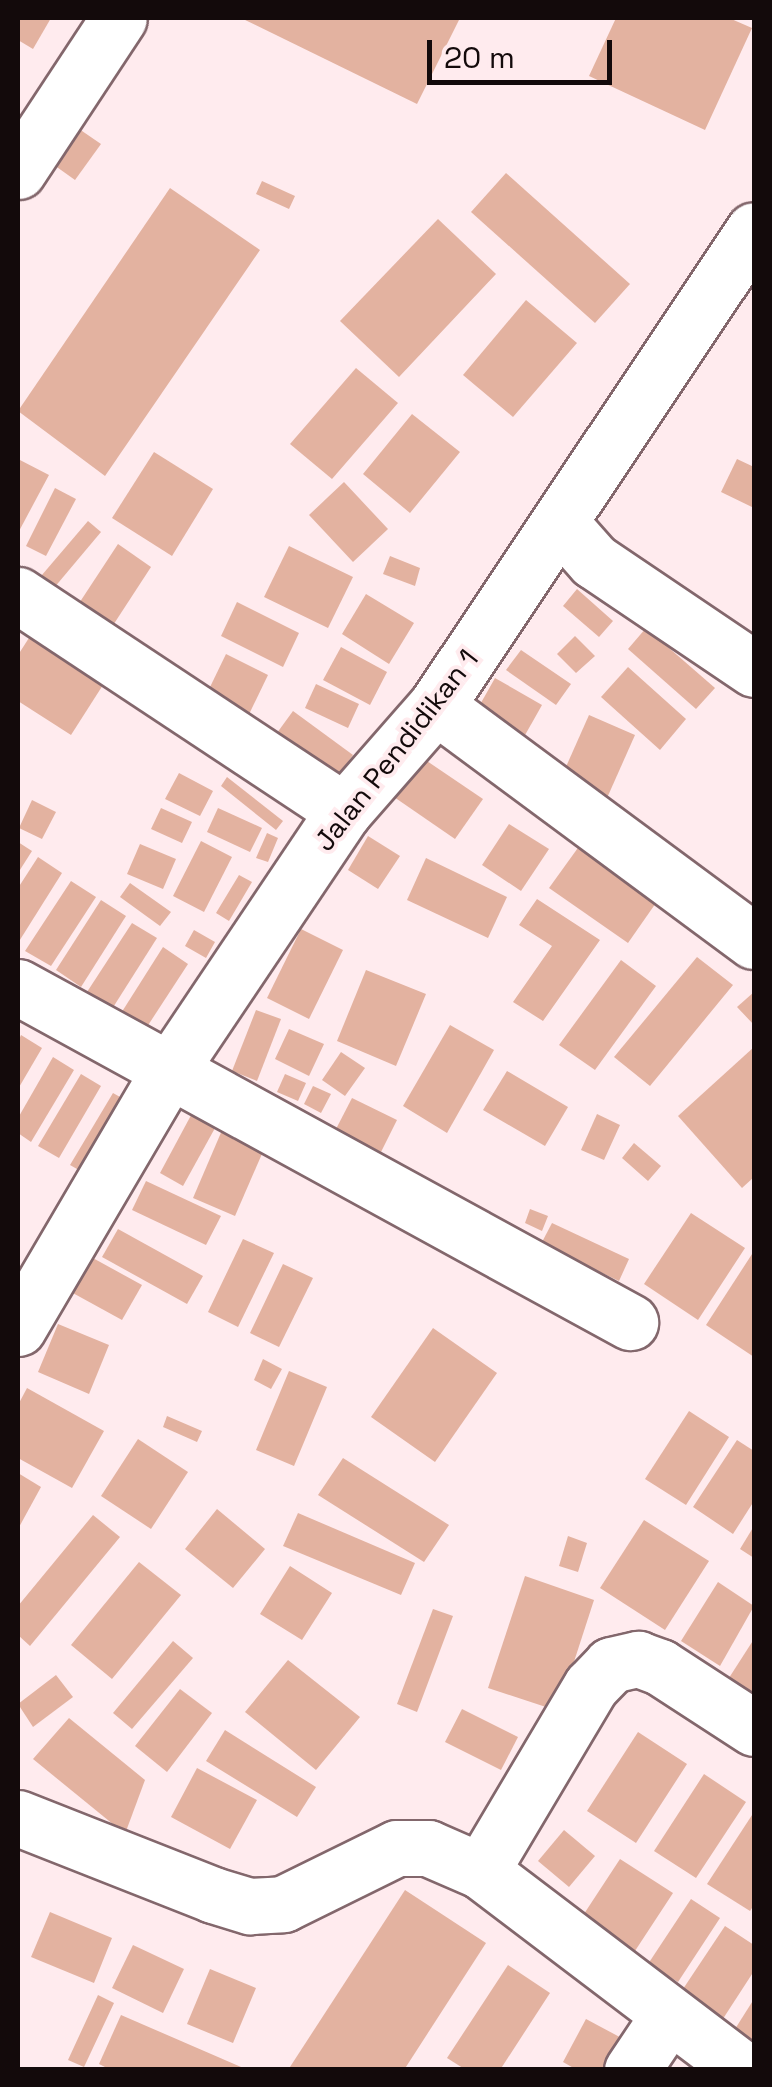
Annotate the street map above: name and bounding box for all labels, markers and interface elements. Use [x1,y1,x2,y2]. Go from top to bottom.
scale bar [432,20,617,82]
text: 20 m [444,38,515,77]
street label: Jalan Pendidikan 1 [307,643,485,857]

